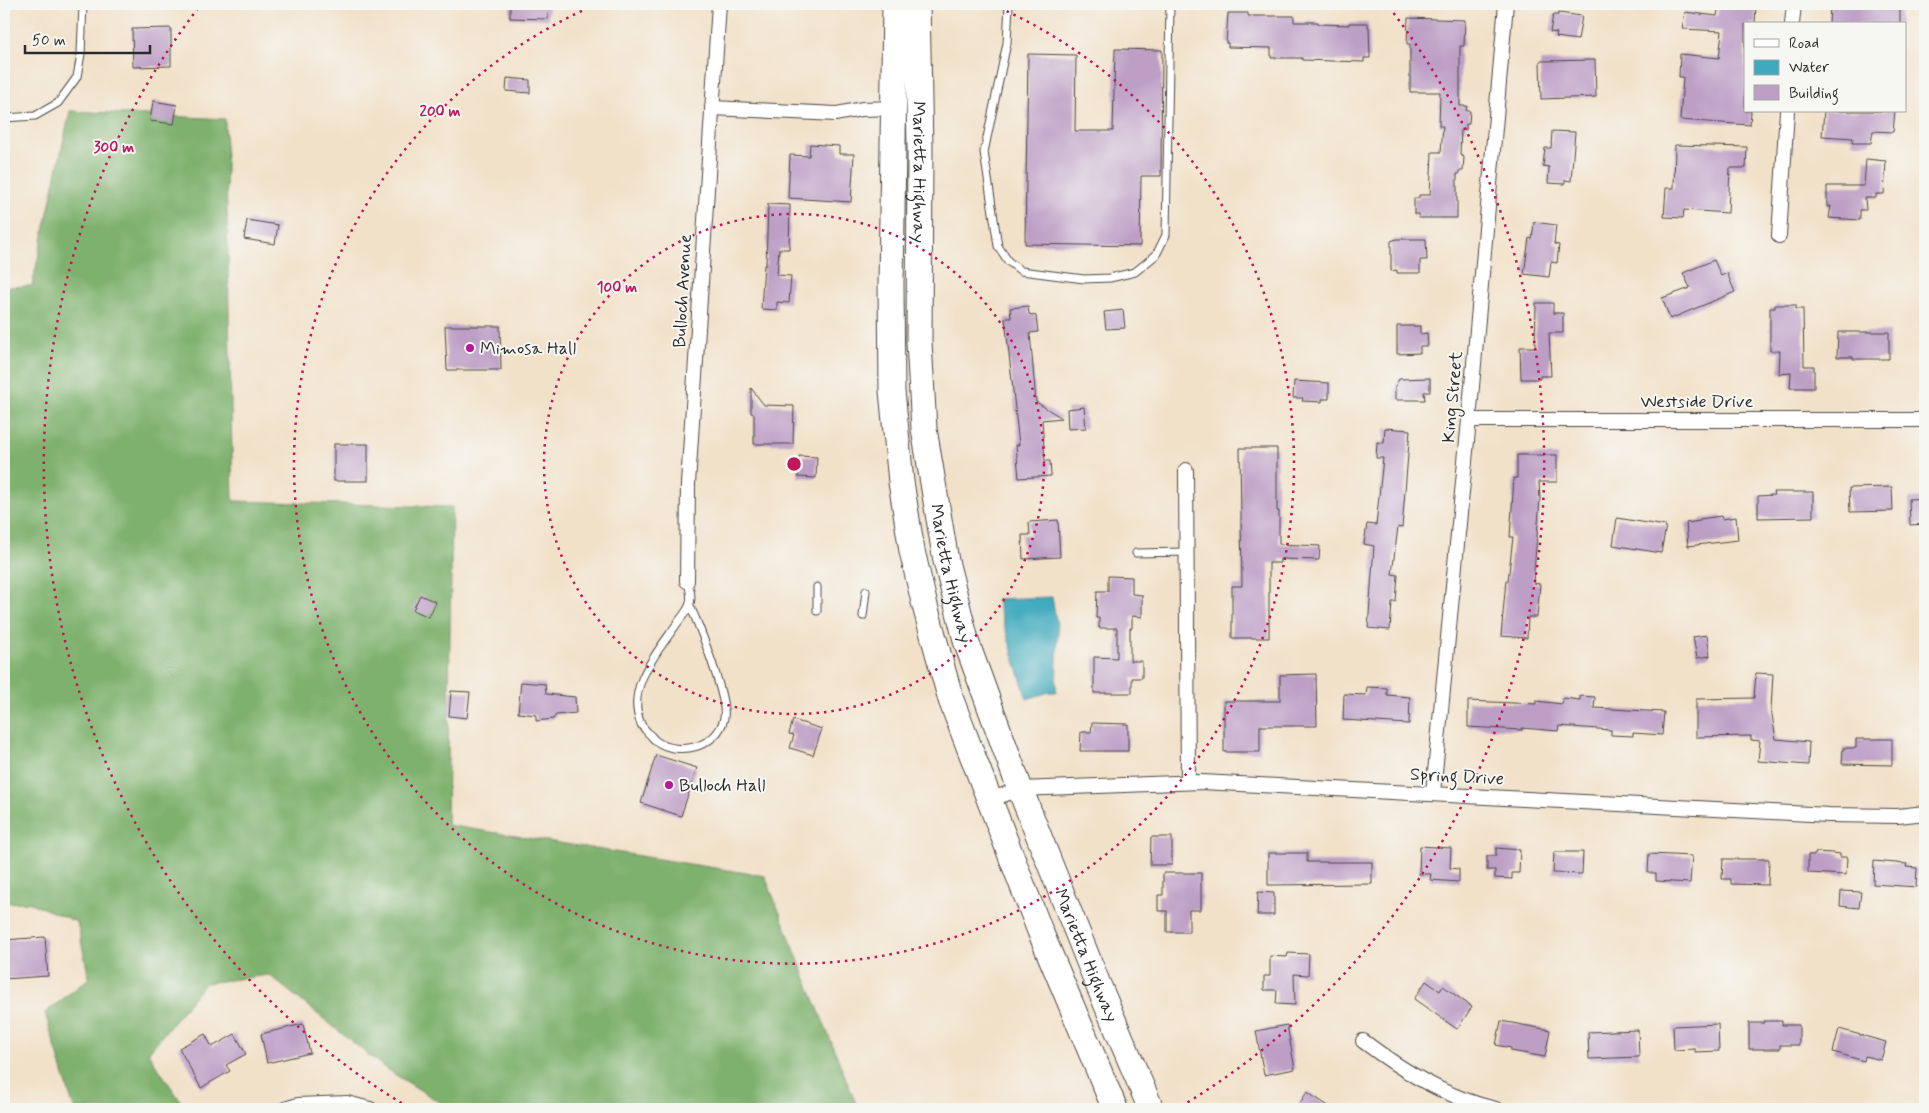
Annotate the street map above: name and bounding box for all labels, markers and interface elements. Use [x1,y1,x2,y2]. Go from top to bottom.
scale bar [25,22,150,54]
legend [1744,22,1906,112]
text: 50 m [32,31,66,51]
text: Road [1789,34,1819,54]
text: Water [1789,58,1829,78]
text: Building [1789,84,1839,105]
street label: Marietta Highway [905,101,931,243]
text: 200 m [420,102,461,122]
text: 300 m [94,138,134,158]
street label: Bulloch Avenue [668,233,698,348]
text: 100 m [597,278,637,298]
place label: Mimosa Hall [480,337,576,361]
marker: Mimosa Hall [464,342,476,354]
street label: King Street [1437,350,1470,444]
street label: Westside Drive [1641,390,1754,414]
centre of rings [785,455,803,473]
street label: Marietta Highway [924,502,977,646]
street label: Spring Drive [1409,763,1504,793]
place label: Bulloch Hall [679,774,765,798]
marker: Bulloch Hall [663,779,675,791]
street label: Marietta Highway [1048,885,1124,1026]

